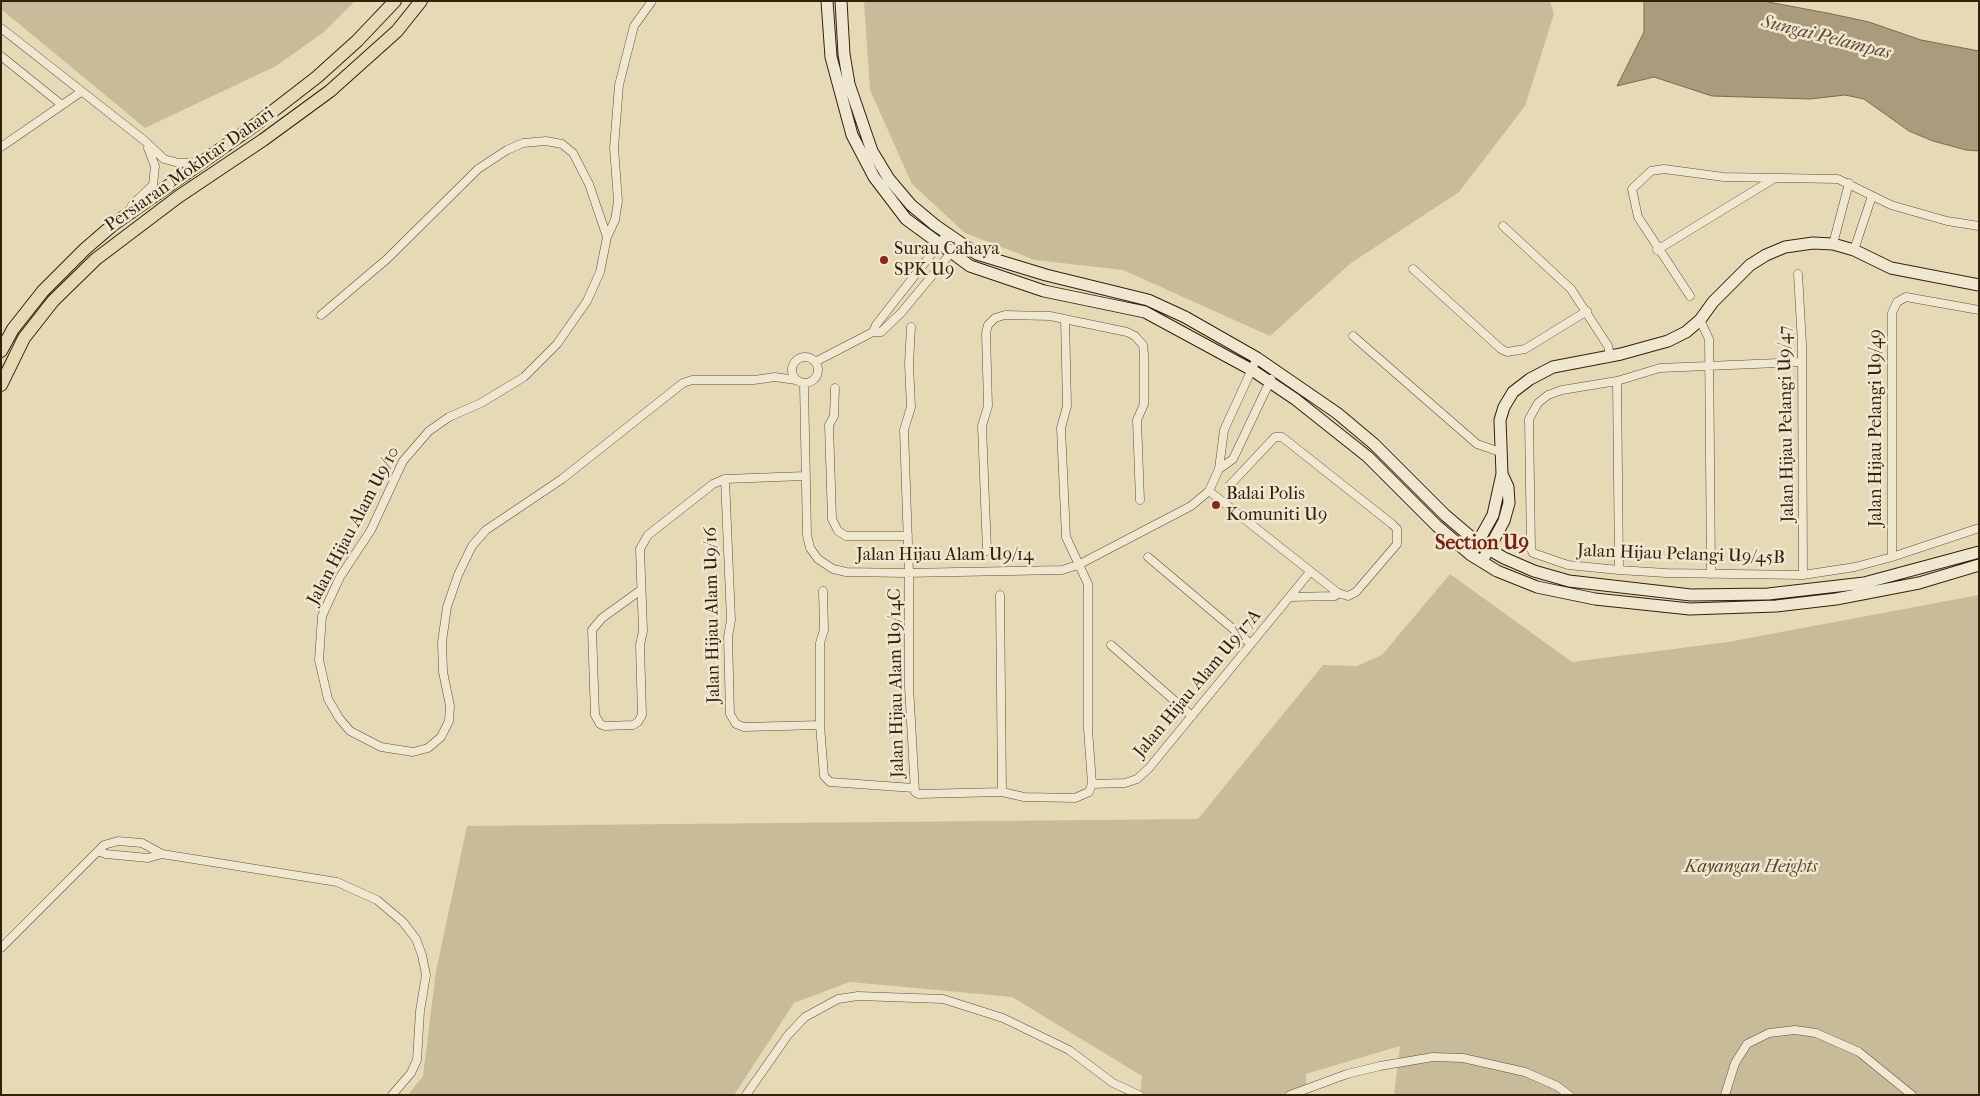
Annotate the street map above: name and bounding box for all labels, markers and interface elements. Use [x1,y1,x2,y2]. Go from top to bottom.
water label: Sungai Pelampas [1759,11,1893,65]
street label: Persiaran Mokhtar Dahari [101,103,279,237]
place label: Surau Cahaya SPK U9 [894,239,1000,282]
marker: Surau Cahaya SPK U9 [878,254,890,266]
street label: Jalan Hijau Pelangi U9/47 [1774,325,1800,523]
street label: Jalan Hijau Pelangi U9/49 [1866,329,1888,527]
street label: Jalan Hijau Alam U9/10 [303,443,405,609]
place label: Balai Polis Komuniti U9 [1226,484,1327,526]
marker: Balai Polis Komuniti U9 [1210,499,1222,511]
street label: Jalan Hijau Alam U9/16 [701,527,725,703]
district label: Section U9 [1435,532,1529,556]
street label: Jalan Hijau Pelangi U9/45B [1577,541,1785,569]
street label: Jalan Hijau Alam U9/14 [856,545,1034,567]
street label: Jalan Hijau Alam U9/14C [885,588,909,778]
street label: Jalan Hijau Alam U9/17A [1130,605,1266,763]
park label: Kayangan Heights [1685,857,1817,879]

